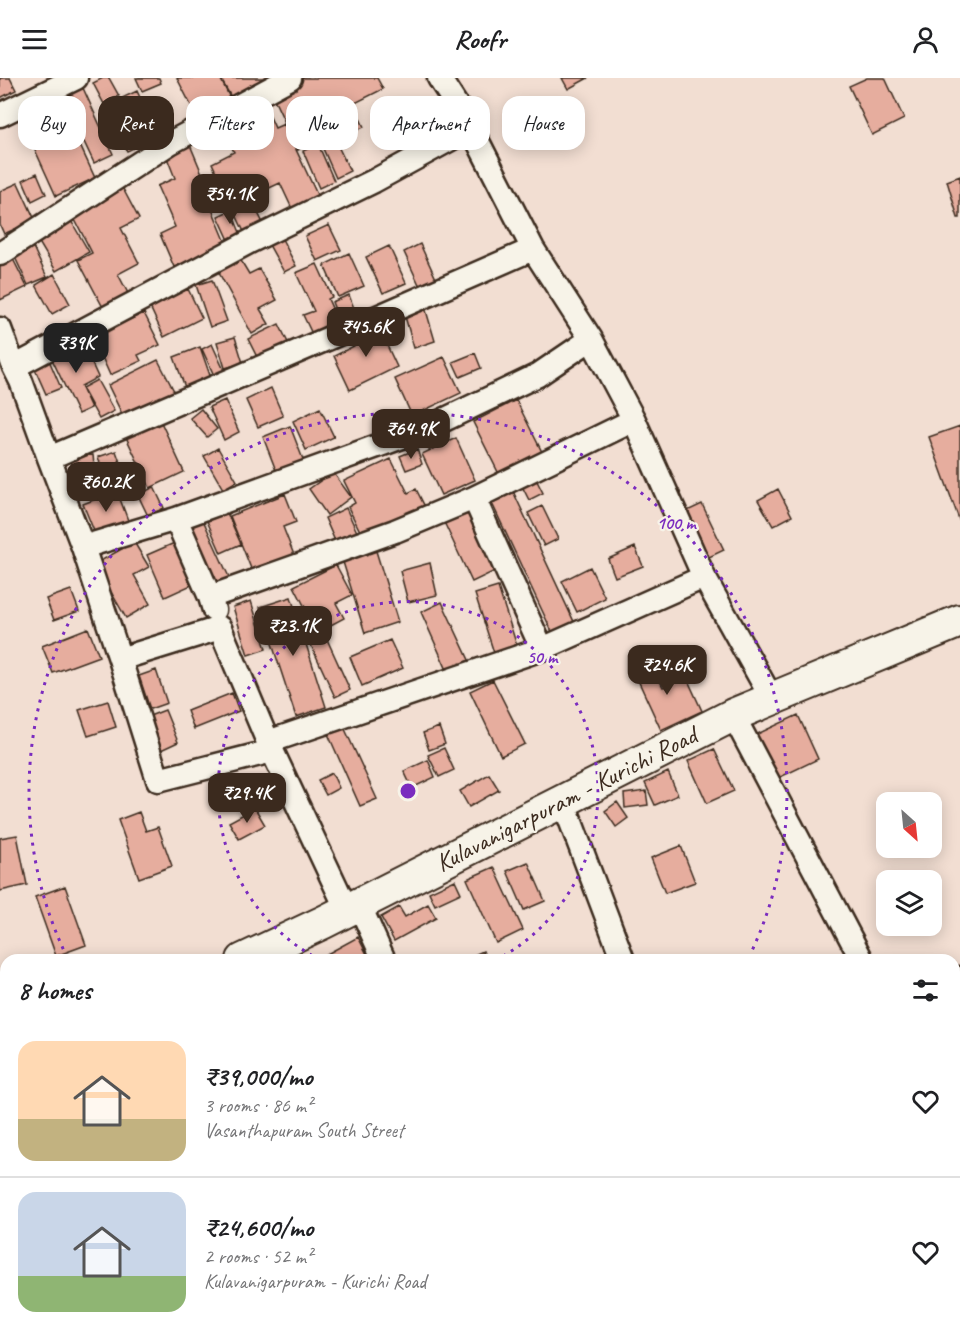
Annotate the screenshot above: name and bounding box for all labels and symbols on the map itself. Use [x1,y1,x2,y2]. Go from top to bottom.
pin: ₹54.1K [181,174,279,225]
pin: ₹45.6K [317,307,415,358]
pin: ₹39K [40,323,112,374]
pin: ₹64.9K [362,409,460,460]
pin: ₹60.2K [57,462,155,513]
text: 100 m [657,512,697,534]
pin: ₹23.1K [244,606,342,657]
pin: ₹24.6K [618,645,716,696]
text: 50 m [527,646,559,668]
street label: Kulavanigarpuram - Kurichi Road [430,717,706,879]
pin: ₹29.4K [198,773,296,824]
centre of rings [398,781,418,801]
north arrow [876,792,942,858]

